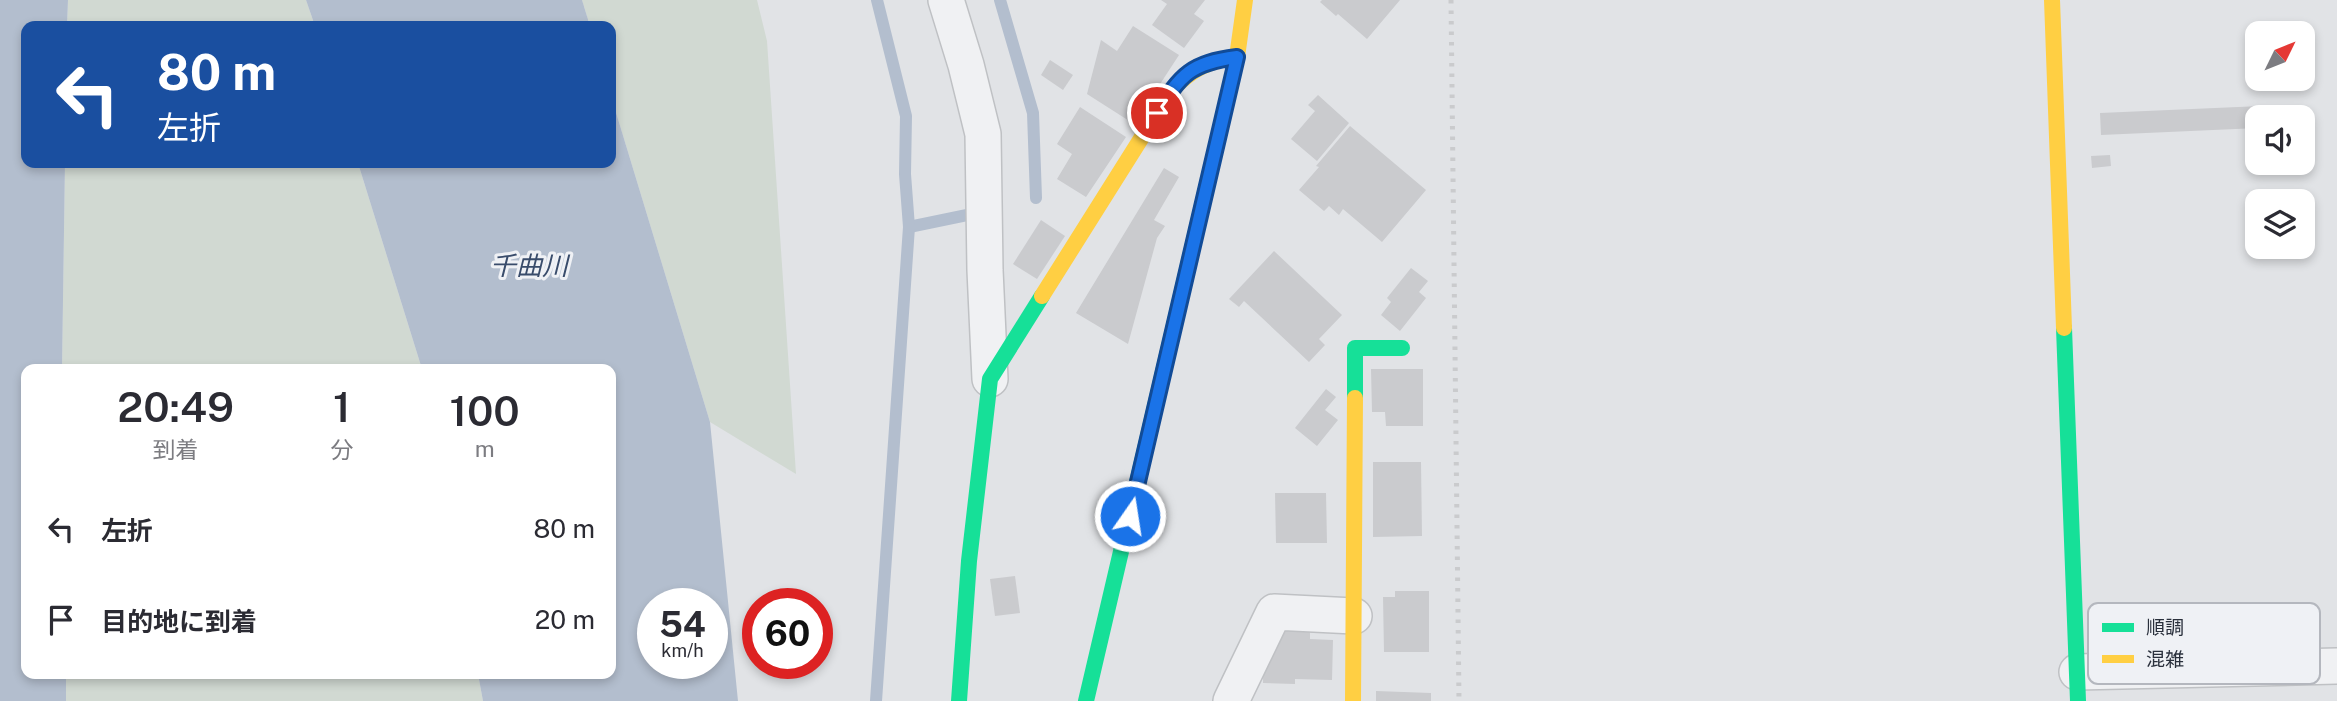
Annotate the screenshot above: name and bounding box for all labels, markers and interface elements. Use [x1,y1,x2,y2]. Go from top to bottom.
north arrow [2245,21,2315,91]
map controls [2245,21,2315,259]
text: 80 m [157,43,276,101]
icon: left [42,49,133,140]
pin [1127,83,1187,143]
icon: arrive [1138,94,1176,132]
button: sound [2245,105,2315,175]
text: 左折 [157,109,221,146]
button: layers [2245,189,2315,259]
water label: 千曲川 [490,250,571,281]
text: 20:49 [117,382,234,431]
text: 1 [333,382,350,431]
text: 100 [449,386,520,435]
text: m [475,435,495,462]
text: 到着 [153,436,199,463]
text: 分 [330,436,353,463]
position arrow [1093,479,1167,553]
icon: left [42,510,80,548]
text: 80 m [534,513,595,544]
text: 左折 [101,515,153,546]
speed limit sign: 60 [742,588,833,679]
icon: arrive [42,601,80,639]
legend [2088,603,2320,684]
text: 20 m [535,604,595,635]
text: 54 [659,604,706,645]
text: 目的地に到着 [101,606,257,637]
text: 順調 [2146,616,2184,638]
text: km/h [661,640,704,661]
text: 混雑 [2146,648,2184,670]

